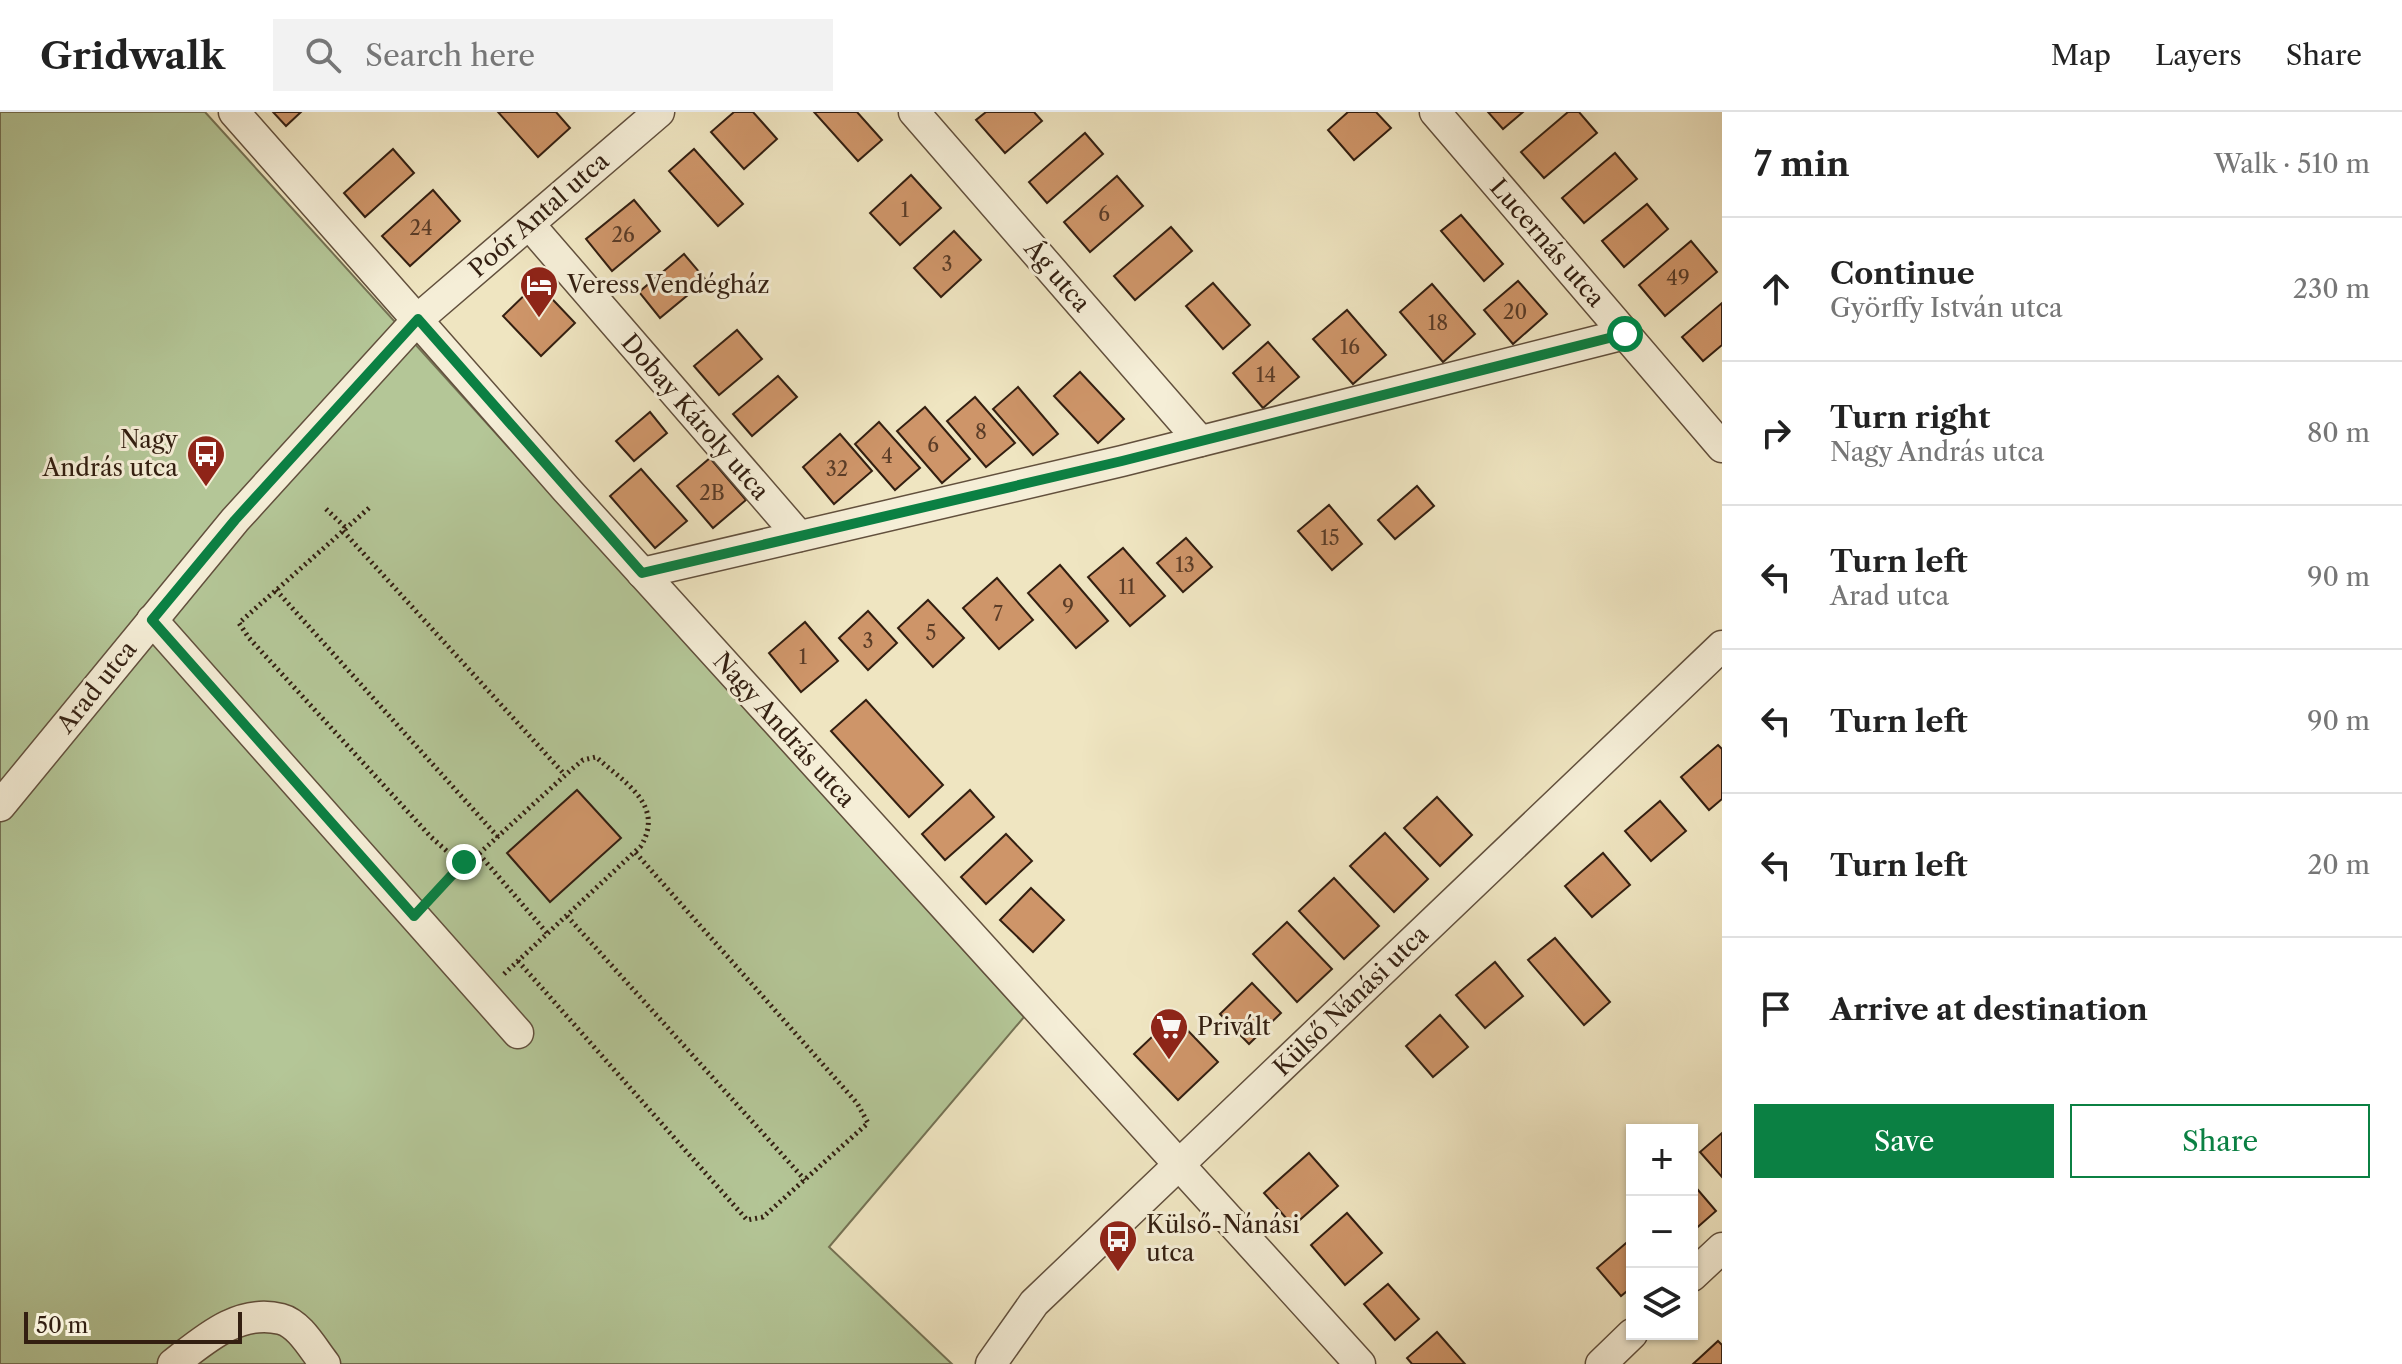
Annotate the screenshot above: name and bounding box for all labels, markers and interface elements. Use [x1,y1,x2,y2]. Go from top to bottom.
search box [273,19,833,91]
text: Gridwalk [40,32,225,79]
icon: search [301,33,345,77]
text: Search here [365,37,535,74]
text: Map [2051,38,2111,72]
text: Layers [2155,38,2242,72]
text: Share [2286,38,2362,72]
text: 7 min [1754,143,1850,185]
street label: Poór Antal utca [463,146,615,283]
text: Walk · 510 m [2214,148,2370,180]
street label: Lucernás utca [1484,173,1611,313]
house number: 1 [901,198,910,222]
house number: 6 [1098,202,1110,226]
house number: 24 [409,216,433,240]
house number: 26 [611,223,635,247]
street label: Ág utca [1018,233,1097,318]
house number: 3 [941,252,953,276]
text: Continue [1830,255,1975,292]
hotel icon: Veress Vendégház [518,264,560,319]
house number: 49 [1666,266,1690,290]
icon: ahead [1754,267,1798,311]
place label: Veress Vendégház [566,270,770,299]
text: 230 m [2293,273,2370,305]
text: Györffy István utca [1830,292,2063,324]
house number: 20 [1503,300,1527,324]
house number: 18 [1428,311,1448,335]
route start [1607,316,1643,352]
street label: Dobay Károly utca [616,328,775,506]
house number: 16 [1340,335,1360,359]
house number: 14 [1256,363,1276,387]
text: Turn right [1830,399,1990,436]
icon: right [1754,411,1798,455]
text: 80 m [2307,417,2370,449]
house number: 8 [975,420,987,444]
place label: Nagy András utca [42,425,179,482]
bus stop icon: Nagy András utca [185,433,227,488]
house number: 6 [927,433,939,457]
text: Nagy András utca [1830,436,2045,468]
house number: 4 [881,444,893,468]
house number: 32 [826,457,848,481]
house number: 2B [699,481,725,505]
house number: 15 [1320,526,1340,550]
text: Turn left [1830,543,1967,580]
house number: 13 [1175,553,1195,577]
icon: left [1754,555,1798,599]
text: 90 m [2307,561,2370,593]
house number: 11 [1119,575,1136,599]
text: Arad utca [1830,580,1949,612]
house number: 9 [1062,595,1074,619]
house number: 7 [993,602,1003,626]
house number: 5 [926,621,936,645]
house number: 3 [862,629,874,653]
street label: Arad utca [50,635,143,739]
house number: 1 [799,645,808,669]
street label: Nagy András utca [707,646,862,813]
icon: left [1754,699,1798,743]
text: Turn left [1830,703,1967,740]
text: 90 m [2307,705,2370,737]
icon: left [1754,843,1798,887]
route end [446,844,482,880]
text: Turn left [1830,847,1967,884]
text: 20 m [2307,849,2370,881]
street label: Külső Nánási utca [1267,919,1434,1082]
icon: arrive [1754,987,1798,1031]
text: Arrive at destination [1830,991,2148,1028]
supermarket icon: Privált [1148,1006,1190,1061]
place label: Privált [1197,1012,1271,1041]
button: Save [1754,1104,2054,1178]
button: Share [2070,1104,2370,1178]
map controls [1626,1124,1698,1340]
button: + [1626,1124,1698,1196]
button: − [1626,1196,1698,1268]
place label: Külső-Nánási utca [1146,1210,1299,1267]
bus stop icon: Külső-Nánási utca [1097,1218,1139,1273]
button: layers [1626,1268,1698,1340]
scale bar [24,1308,242,1344]
text: 50 m [36,1312,88,1339]

